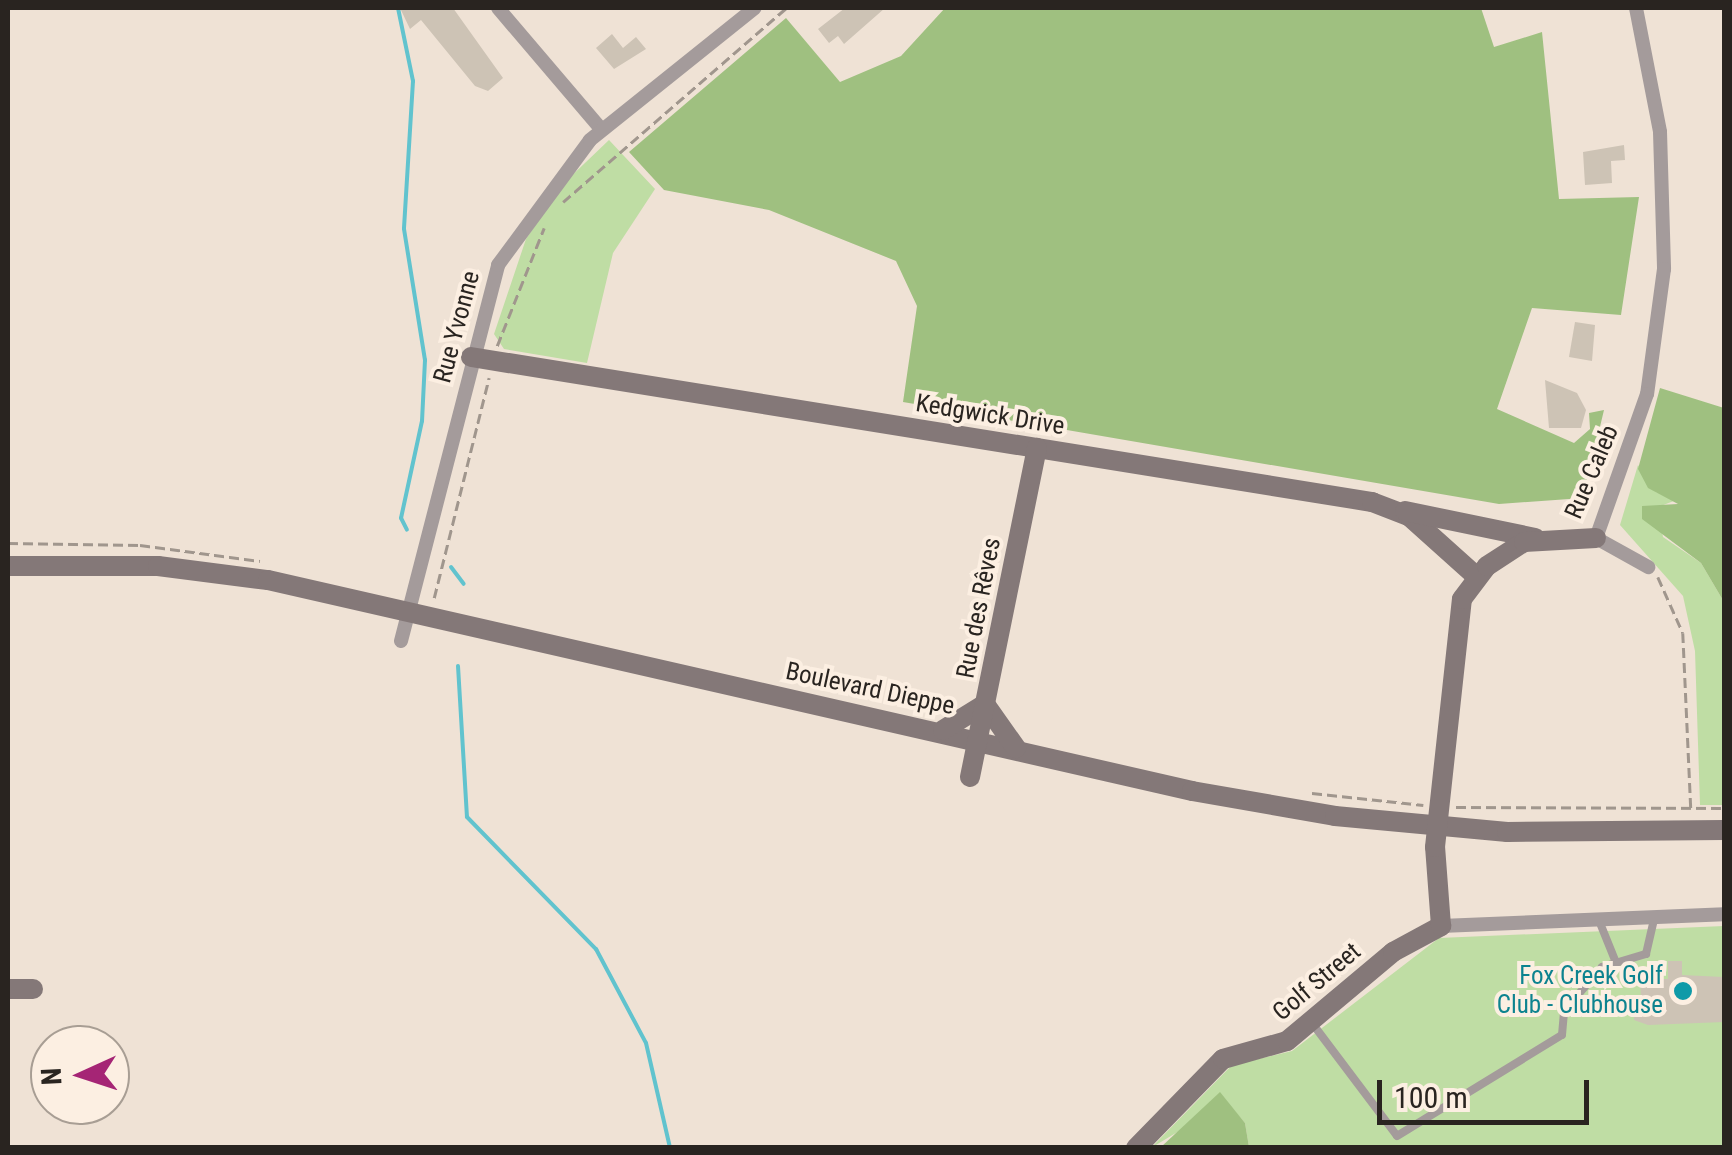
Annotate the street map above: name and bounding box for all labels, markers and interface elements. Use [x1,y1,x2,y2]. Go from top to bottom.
street label: Rue Yvonne [428,268,486,386]
street label: Kedgwick Drive [913,388,1067,442]
street label: Rue Caleb [1559,421,1625,523]
street label: Rue des Rêves [951,535,1007,681]
street label: Boulevard Dieppe [783,656,957,722]
street label: Golf Street [1267,937,1367,1027]
place label: Fox Creek Golf Club - Clubhouse [1497,962,1663,1021]
marker: Fox Creek Golf Club - Clubhouse [1672,980,1694,1002]
north arrow [30,1025,130,1125]
scale bar [1382,1060,1594,1122]
text: N [35,1067,68,1086]
text: 100 m [1394,1080,1468,1115]

